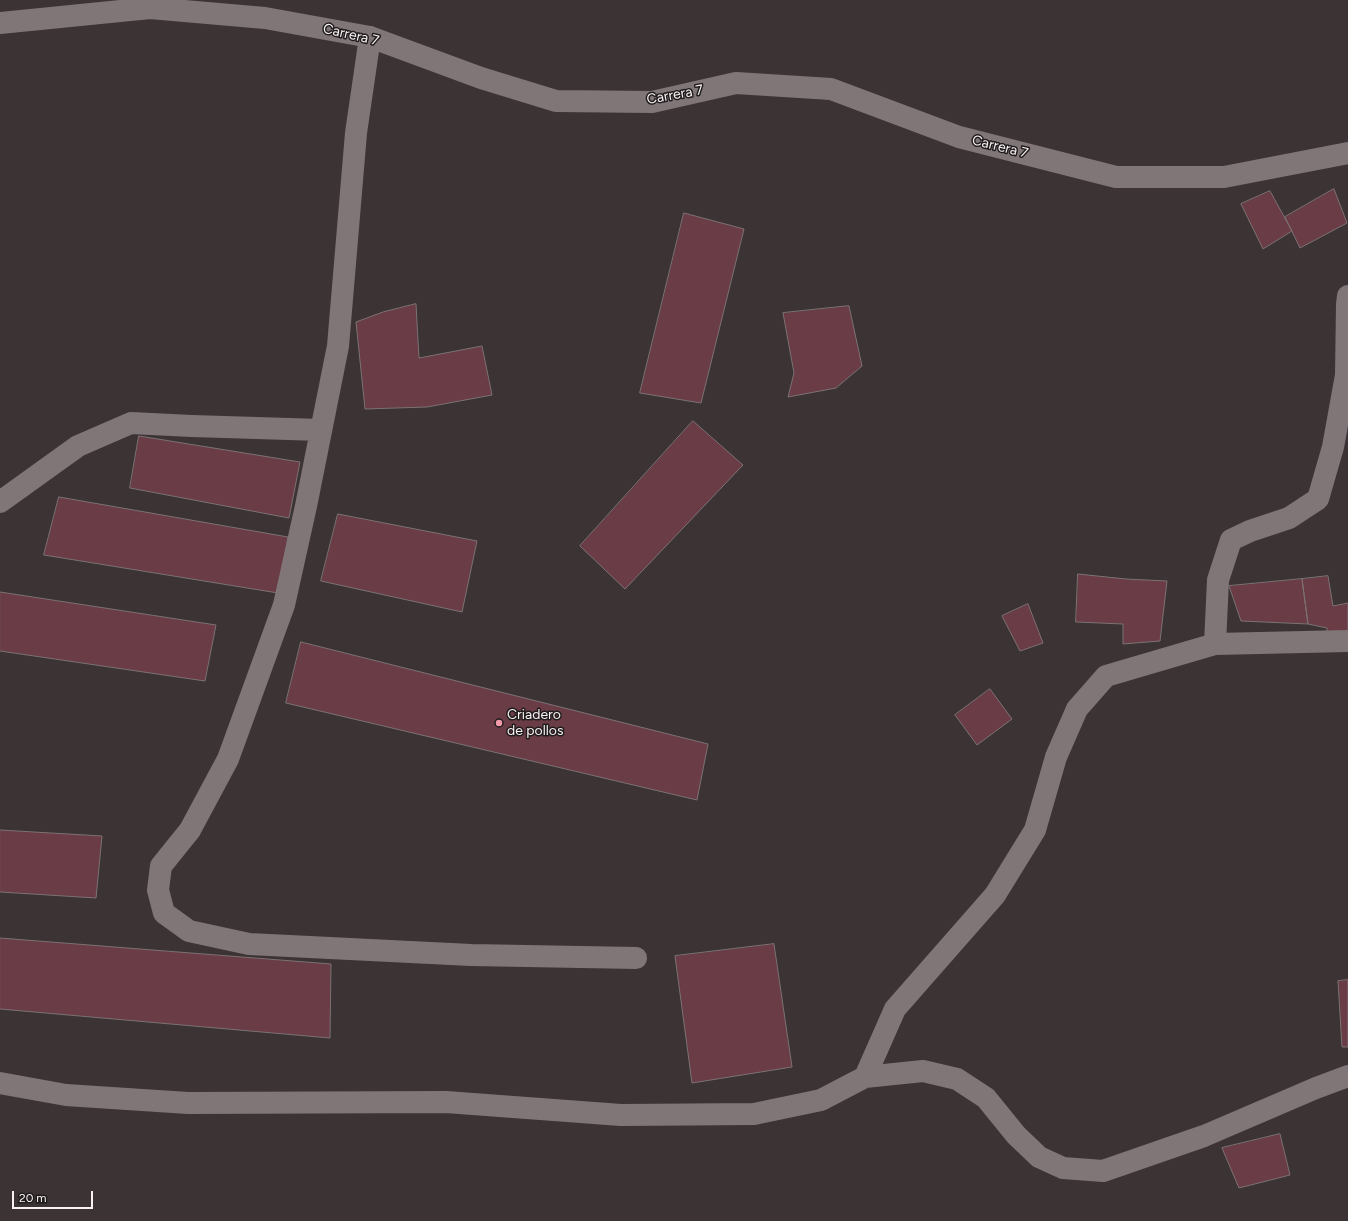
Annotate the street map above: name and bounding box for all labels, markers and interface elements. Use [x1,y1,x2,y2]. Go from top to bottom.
street label: Carrera 7 [321,20,381,50]
street label: Carrera 7 [645,82,705,108]
street label: Carrera 7 [970,132,1030,162]
place label: Criadero de pollos [507,707,564,740]
marker: Criadero de pollos [494,718,504,728]
scale bar [14,1183,95,1209]
text: 20 m [19,1191,47,1205]

